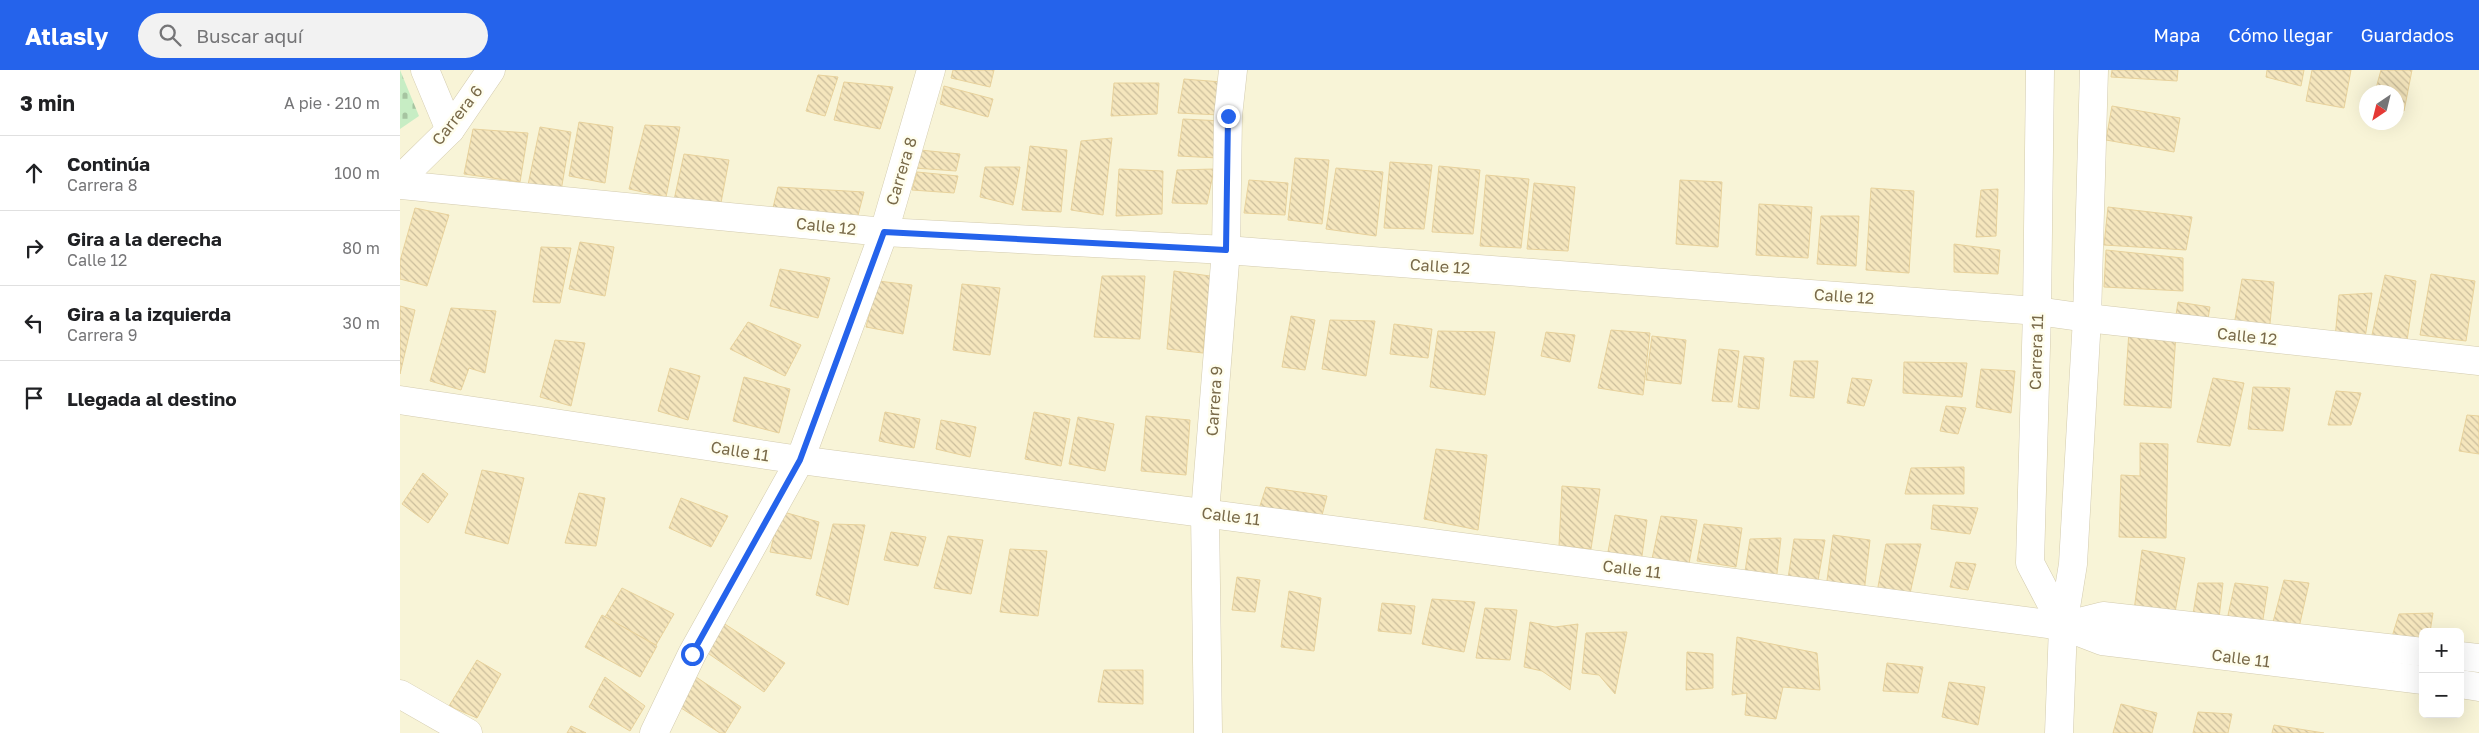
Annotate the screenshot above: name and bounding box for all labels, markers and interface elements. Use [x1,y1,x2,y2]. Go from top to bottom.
search box [138,13,488,58]
text: Atlasly [25,21,108,50]
icon: search [156,21,184,49]
text: Buscar aquí [196,24,303,47]
text: Mapa [2154,24,2200,46]
text: Cómo llegar [2228,24,2333,46]
text: Guardados [2361,24,2454,46]
street label: Carrera 6 [427,81,487,149]
north arrow [2359,85,2404,130]
text: 3 min [20,90,75,116]
text: A pie · 210 m [284,93,380,113]
route end [1217,105,1240,128]
street label: Carrera 8 [881,134,921,208]
text: Continúa [67,152,150,175]
icon: ahead [20,159,48,187]
text: 100 m [334,163,380,183]
text: Carrera 8 [67,175,137,195]
street label: Calle 12 [795,213,857,239]
text: Gira a la derecha [67,227,222,250]
icon: right [20,234,48,262]
text: 80 m [342,238,380,258]
text: Calle 12 [67,250,127,270]
street label: Calle 12 [1409,254,1471,278]
street label: Calle 12 [1813,284,1875,308]
text: Gira a la izquierda [67,302,231,325]
icon: left [20,309,48,337]
text: 30 m [343,313,380,333]
street label: Carrera 11 [2025,313,2047,390]
street label: Calle 12 [2216,323,2278,349]
text: Carrera 9 [67,325,137,345]
street label: Carrera 9 [1202,365,1226,437]
icon: arrive [20,384,48,412]
text: Llegada al destino [67,387,237,410]
street label: Calle 11 [709,437,771,466]
street label: Calle 11 [1201,502,1262,530]
street label: Calle 11 [1602,555,1663,583]
map controls [2419,628,2464,718]
button: + [2419,628,2464,673]
route start [681,643,704,666]
street label: Calle 11 [2211,644,2272,672]
button: − [2419,673,2464,718]

